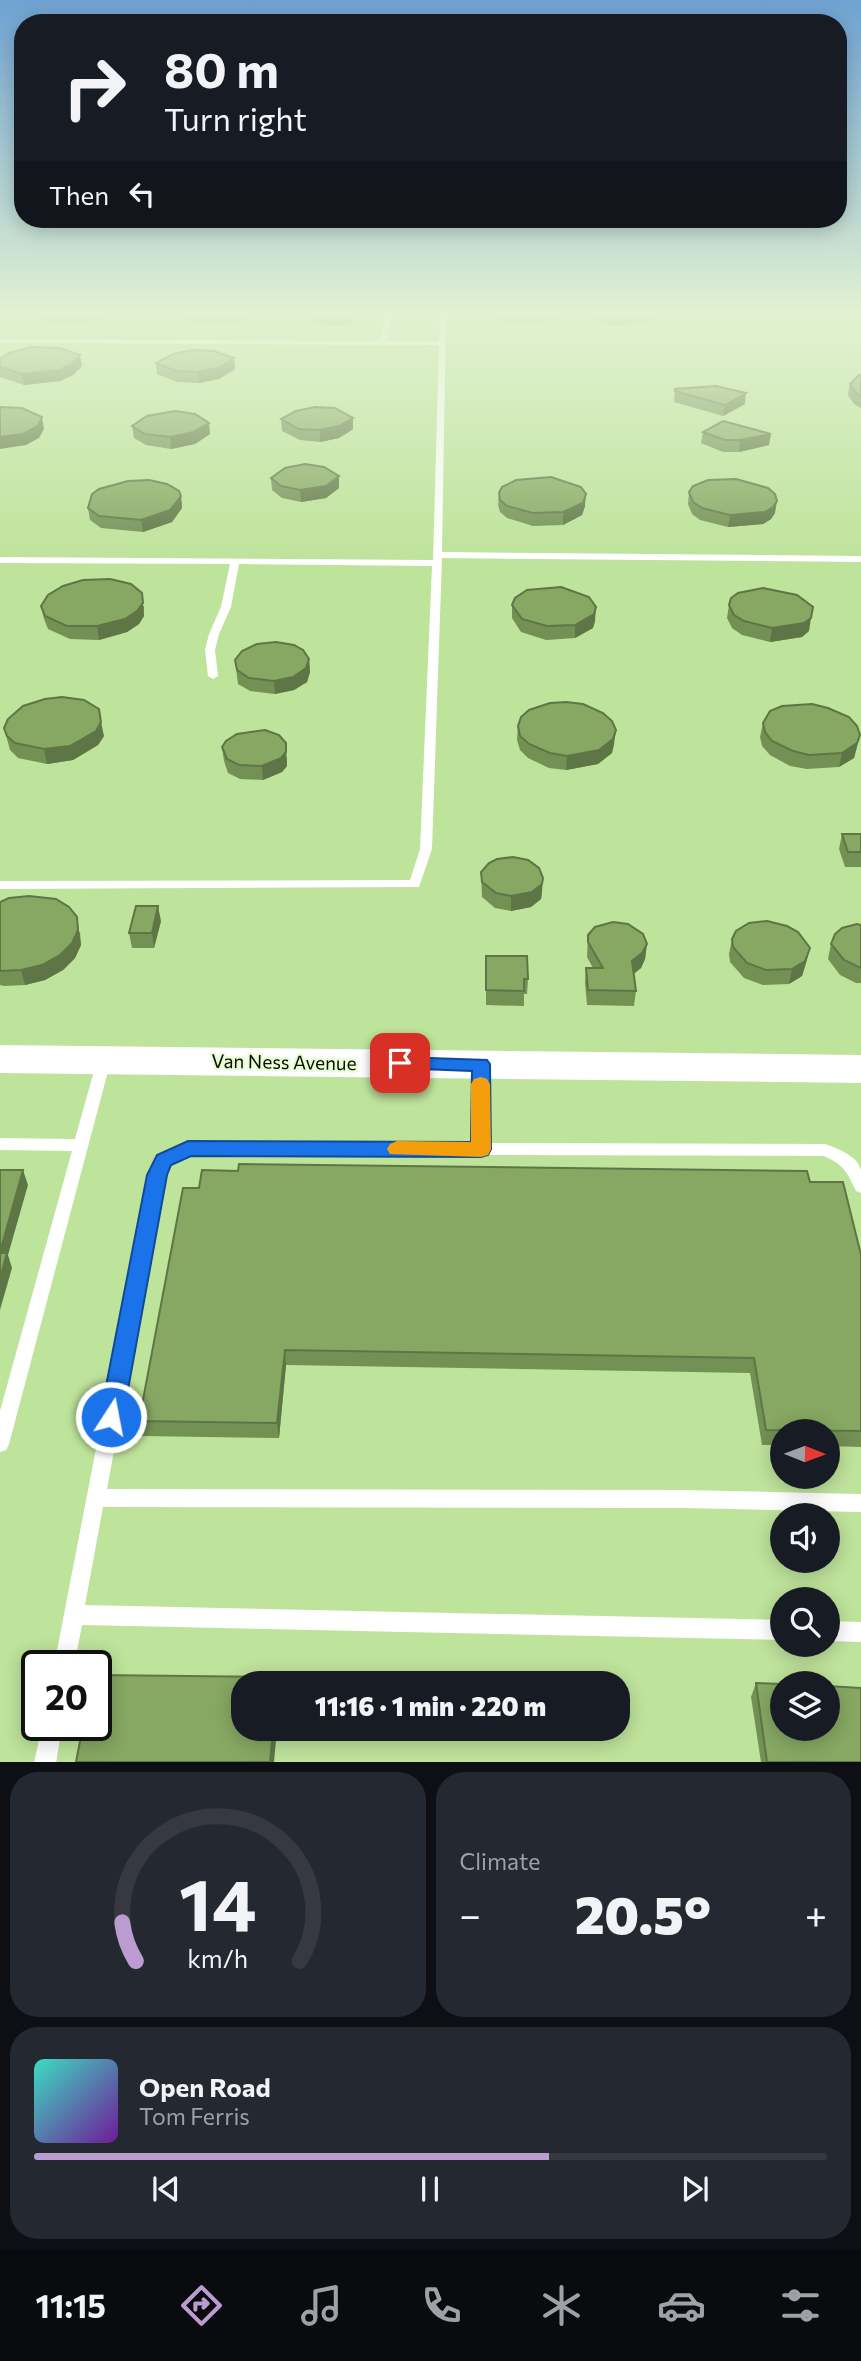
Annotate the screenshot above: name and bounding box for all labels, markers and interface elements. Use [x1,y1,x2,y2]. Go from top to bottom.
text: 80 m [164,38,279,98]
icon: right [49,42,140,133]
text: Turn right [164,98,307,138]
icon: left [123,175,161,213]
text: Then [49,179,109,210]
pin [370,1033,430,1093]
icon: arrive [381,1044,419,1082]
street label: Van Ness Avenue [211,1049,357,1074]
position arrow [74,1380,148,1454]
north arrow [770,1419,840,1489]
map controls [770,1419,840,1741]
button: sound [770,1503,840,1573]
button: search [770,1587,840,1657]
speed limit sign: 20 [21,1650,112,1741]
button: layers [770,1671,840,1741]
text: 11:16 · 1 min · 220 m [315,1690,546,1721]
text: Climate [460,1847,541,1875]
text: 14 [179,1857,257,1946]
text: 20.5° [575,1881,711,1945]
text: − [460,1890,481,1937]
text: + [805,1890,827,1937]
text: km/h [187,1942,248,1972]
text: Open Road [139,2071,271,2102]
text: Tom Ferris [139,2102,250,2130]
icon: previous [147,2170,185,2208]
icon: pause [411,2170,449,2208]
icon: next [676,2170,714,2208]
icon: directions [177,2281,226,2330]
icon: music [297,2281,346,2330]
icon: phone [417,2281,466,2330]
icon: climate [537,2281,586,2330]
icon: car [657,2281,706,2330]
icon: filters [776,2281,825,2330]
text: 11:15 [35,2285,106,2325]

